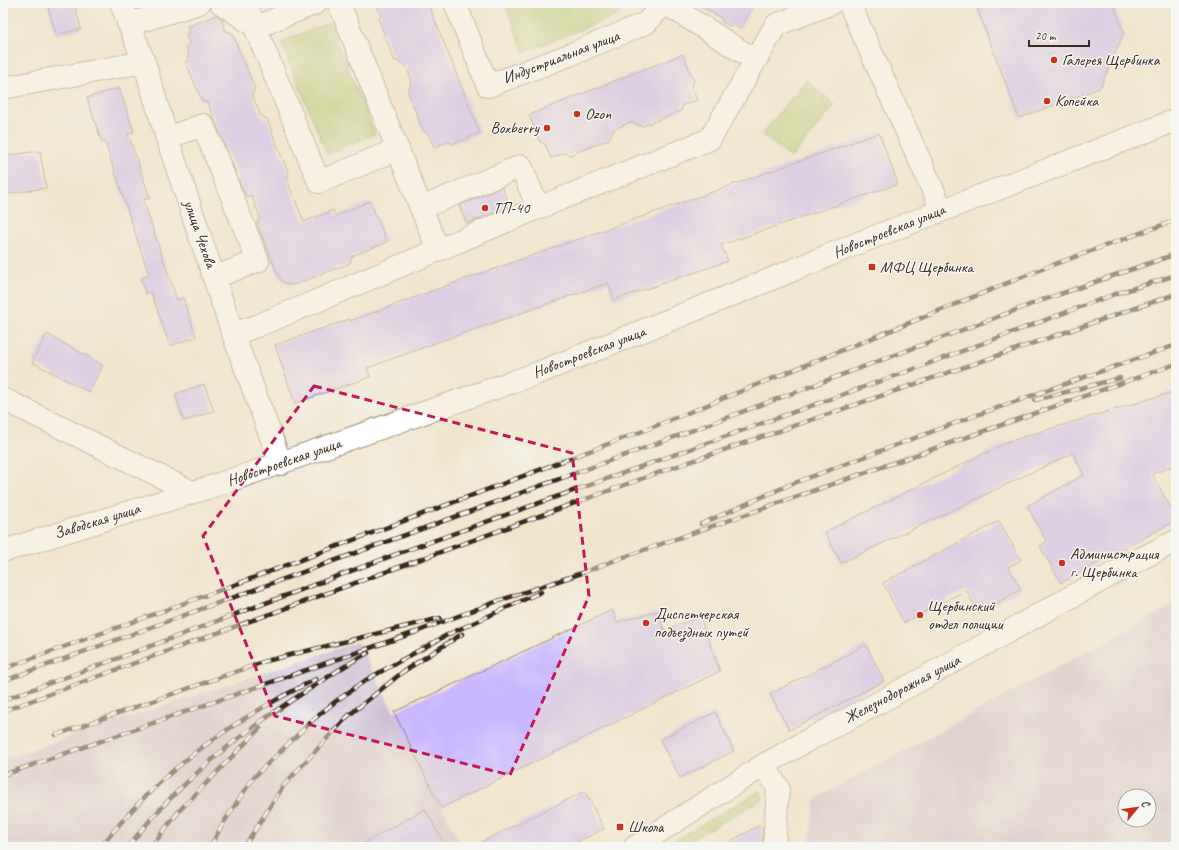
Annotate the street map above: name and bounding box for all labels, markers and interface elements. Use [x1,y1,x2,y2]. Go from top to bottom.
scale bar [1029,22,1089,48]
street label: Индустриальная улица [500,25,624,88]
text: 20 m [1035,28,1057,44]
place label: Галерея Щербинка [1062,50,1161,70]
marker: Галерея Щербинка [1049,55,1059,65]
place label: Копейка [1055,91,1099,111]
marker: Копейка [1042,96,1052,106]
place label: Ozon [585,104,612,124]
marker: Ozon [572,109,582,119]
place label: Boxberry [490,118,541,138]
marker: Boxberry [542,123,552,133]
street label: улица Чехова [179,196,221,272]
place label: ТП-40 [493,198,531,218]
street label: Новостроевская улица [830,199,949,263]
marker: ТП-40 [480,203,490,213]
place label: МФЦ Щербинка [880,257,975,277]
marker: МФЦ Щербинка [867,262,877,272]
street label: Новостроевская улица [530,321,649,383]
street label: Новостроевская улица [224,433,345,491]
street label: Заводская улица [52,498,143,544]
place label: Администрация г. Щербинка [1070,544,1159,582]
marker: Администрация г. Щербинка [1057,558,1067,568]
place label: Щербинский отдел полиции [928,596,1004,634]
place label: Диспетчерская подъездных путей [654,604,749,642]
marker: Щербинский отдел полиции [915,610,925,620]
marker: Диспетчерская подъездных путей [641,618,651,628]
street label: Железнодорожная улица [840,649,964,728]
north arrow [1117,788,1157,828]
text: С [1138,797,1154,810]
place label: Школа [628,817,665,837]
marker: Школа [615,822,625,832]

